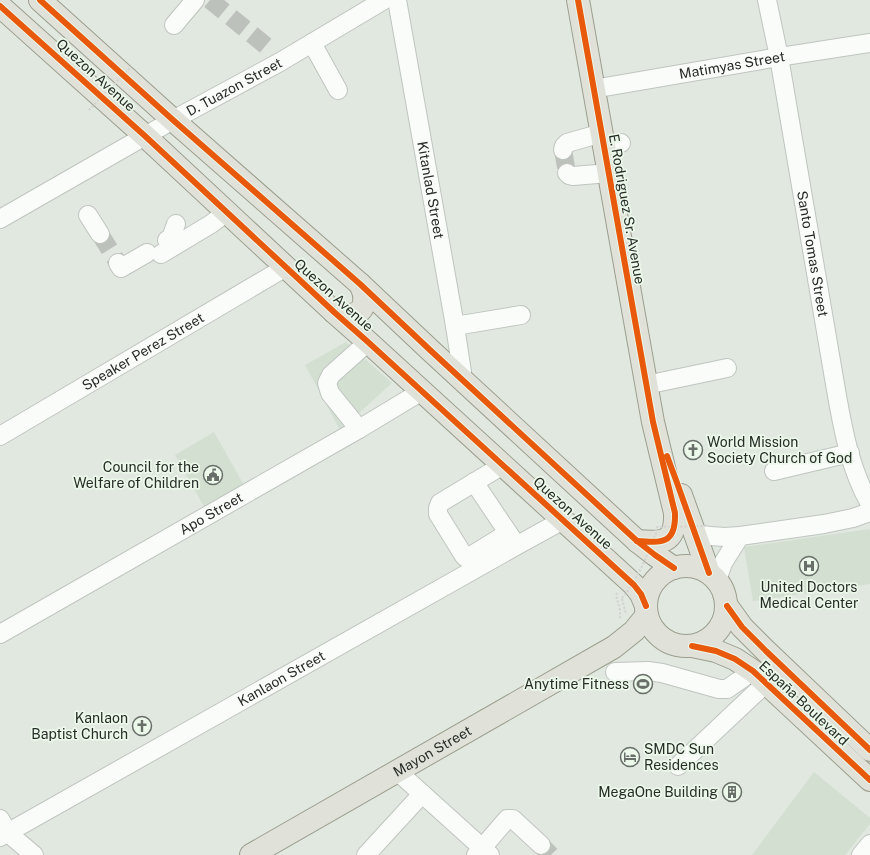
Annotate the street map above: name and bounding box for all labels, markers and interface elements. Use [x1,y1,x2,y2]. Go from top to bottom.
street label: Quezon Avenue [53,35,139,115]
street label: Matimyas Street [678,48,786,82]
street label: D. Tuazon Street [184,54,285,119]
street label: E. Rodriguez Sr. Avenue [606,133,648,285]
street label: Kitanlad Street [414,140,447,240]
street label: Santo Tomas Street [794,190,831,318]
street label: Quezon Avenue [291,255,377,335]
street label: Speaker Perez Street [79,309,207,394]
place label: World Mission Society Church of God [707,434,852,466]
church icon: World Mission Society Church of God [682,439,704,461]
place label: Council for the Welfare of Children [73,459,199,491]
public building icon: Council for the Welfare of Children [202,464,224,486]
street label: Quezon Avenue [530,473,616,553]
street label: Apo Street [176,489,246,538]
hospital icon: United Doctors Medical Center [798,555,820,577]
place label: United Doctors Medical Center [759,579,859,611]
street label: Kanlaon Street [235,647,328,709]
street label: España Boulevard [756,657,852,749]
sports icon: Anytime Fitness [632,673,654,695]
place label: Anytime Fitness [524,676,629,692]
place label: Kanlaon Baptist Church [31,710,128,742]
church icon: Kanlaon Baptist Church [131,715,153,737]
street label: Mayon Street [390,722,474,780]
place label: SMDC Sun Residences [644,741,719,773]
hotel icon: SMDC Sun Residences [619,746,641,768]
building icon: MegaOne Building [721,781,743,803]
place label: MegaOne Building [598,784,718,800]

